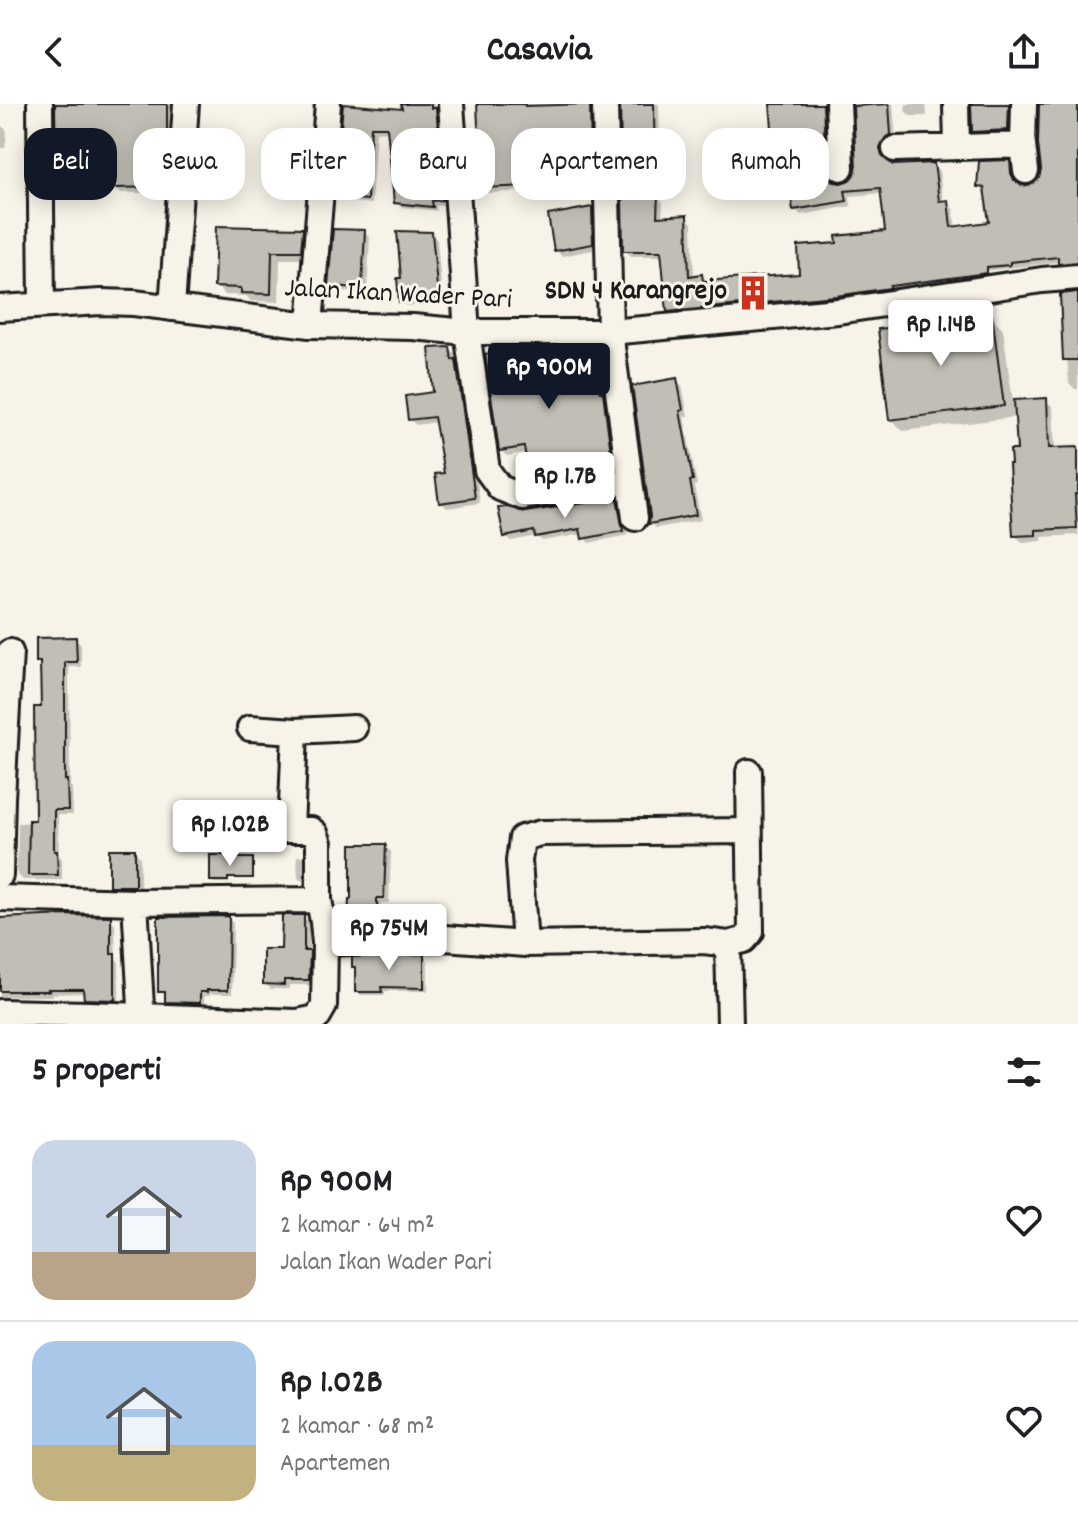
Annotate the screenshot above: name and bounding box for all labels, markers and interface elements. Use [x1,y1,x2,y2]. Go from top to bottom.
text: Casavia [486,26,592,78]
icon: back [32,30,76,74]
icon: share [1002,30,1046,74]
chip: Beli [24,128,117,200]
chip: Sewa [133,128,245,200]
chip: Filter [261,128,375,200]
chip: Baru [391,128,495,200]
chip: Apartemen [511,128,686,200]
chip: Rumah [702,128,829,200]
street label: Jalan Ikan Wader Pari [283,270,513,322]
place label: SDN 4 Karangrejo [545,273,727,313]
building icon: SDN 4 Karangrejo [734,274,772,312]
pin: Rp 1.14B [858,300,1024,368]
text: Rp 1.14B [906,307,976,344]
pin: Rp 900M [475,343,623,411]
text: Rp 900M [506,350,592,387]
pin: Rp 1.7B [491,452,639,520]
text: Rp 1.7B [534,459,596,496]
pin: Rp 1.02B [147,800,313,868]
text: Rp 1.02B [191,807,269,844]
pin: Rp 754M [315,904,463,972]
text: Rp 754M [350,911,428,948]
text: 5 properti [32,1048,161,1097]
icon: filters [1002,1050,1046,1094]
text: Rp 900M [280,1159,393,1208]
icon: home [96,1172,192,1268]
icon: heart [1002,1198,1046,1242]
text: 2 kamar · 64 m² [280,1208,435,1245]
text: Jalan Ikan Wader Pari [280,1245,492,1282]
text: Rp 1.02B [280,1360,383,1409]
icon: home [96,1373,192,1469]
icon: heart [1002,1399,1046,1443]
text: 2 kamar · 68 m² [280,1409,434,1446]
text: Apartemen [280,1446,390,1483]

